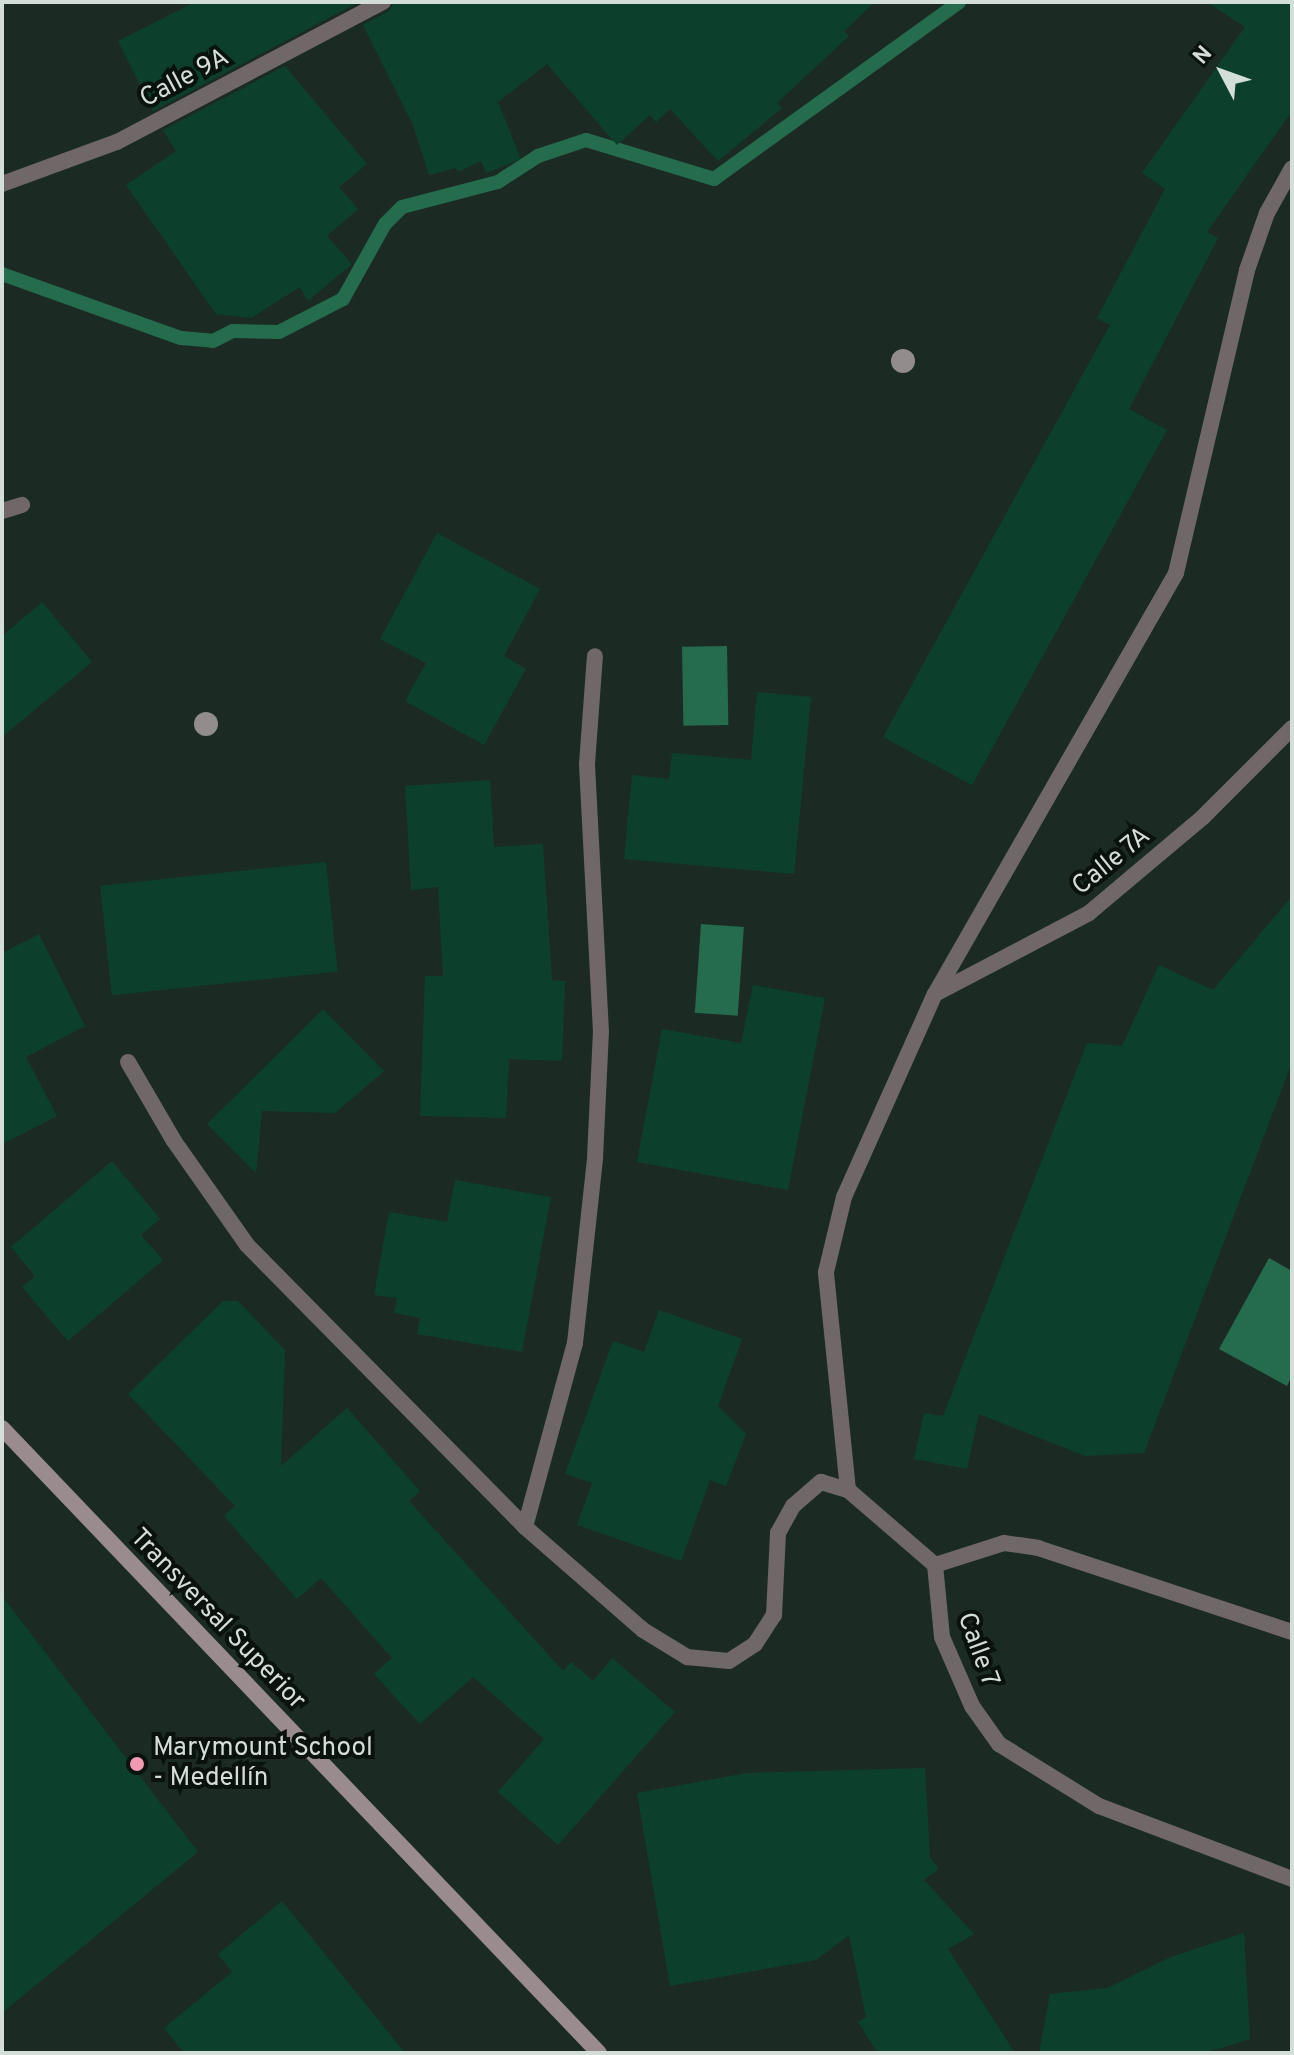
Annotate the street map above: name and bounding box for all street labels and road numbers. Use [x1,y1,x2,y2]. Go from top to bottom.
street label: Calle 9A [135,43,235,115]
street label: Calle 7A [1066,821,1158,903]
street label: Transversal Superior [123,1523,311,1717]
street label: Calle 7 [949,1608,1005,1692]

